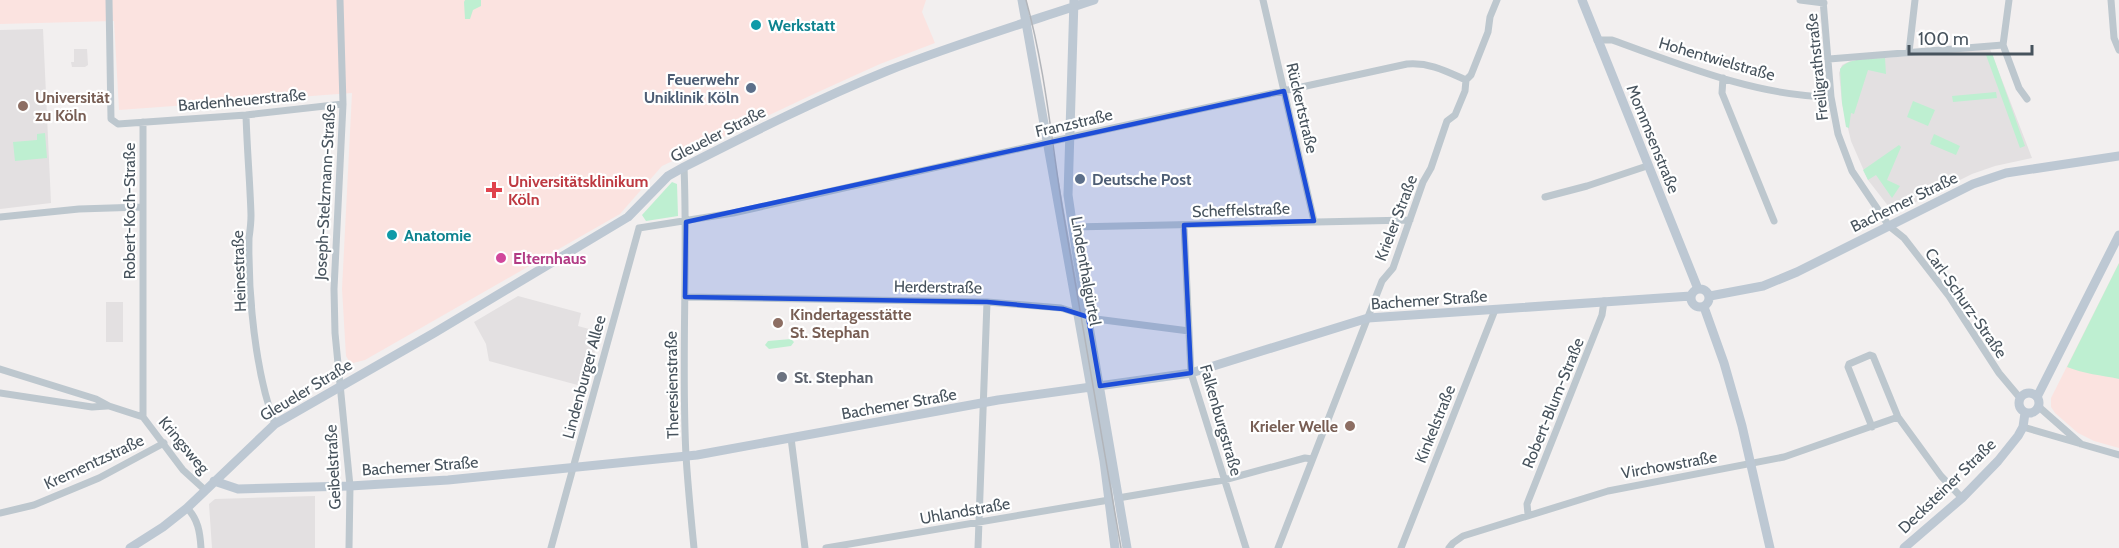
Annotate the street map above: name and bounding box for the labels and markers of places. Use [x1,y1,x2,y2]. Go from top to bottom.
place label: Werkstatt [768,16,836,35]
marker: Werkstatt [749,18,763,32]
place label: Feuerwehr Uniklinik Köln [644,70,740,107]
marker: Feuerwehr Uniklinik Köln [744,81,758,95]
place label: Universität zu Köln [35,88,110,125]
marker: Universität zu Köln [16,99,30,113]
place label: Deutsche Post [1092,170,1192,189]
place label: Universitätsklinikum Köln [508,172,649,209]
marker: Deutsche Post [1073,172,1087,186]
marker: Universitätsklinikum Köln [485,181,503,199]
place label: Anatomie [404,226,471,245]
marker: Anatomie [385,228,399,242]
place label: Elternhaus [513,249,587,268]
marker: Elternhaus [494,251,508,265]
place label: Kindertagesstätte St. Stephan [790,305,912,342]
marker: Kindertagesstätte St. Stephan [771,316,785,330]
place label: St. Stephan [794,368,873,387]
marker: St. Stephan [775,370,789,384]
place label: Krieler Welle [1250,417,1338,436]
marker: Krieler Welle [1343,419,1357,433]

